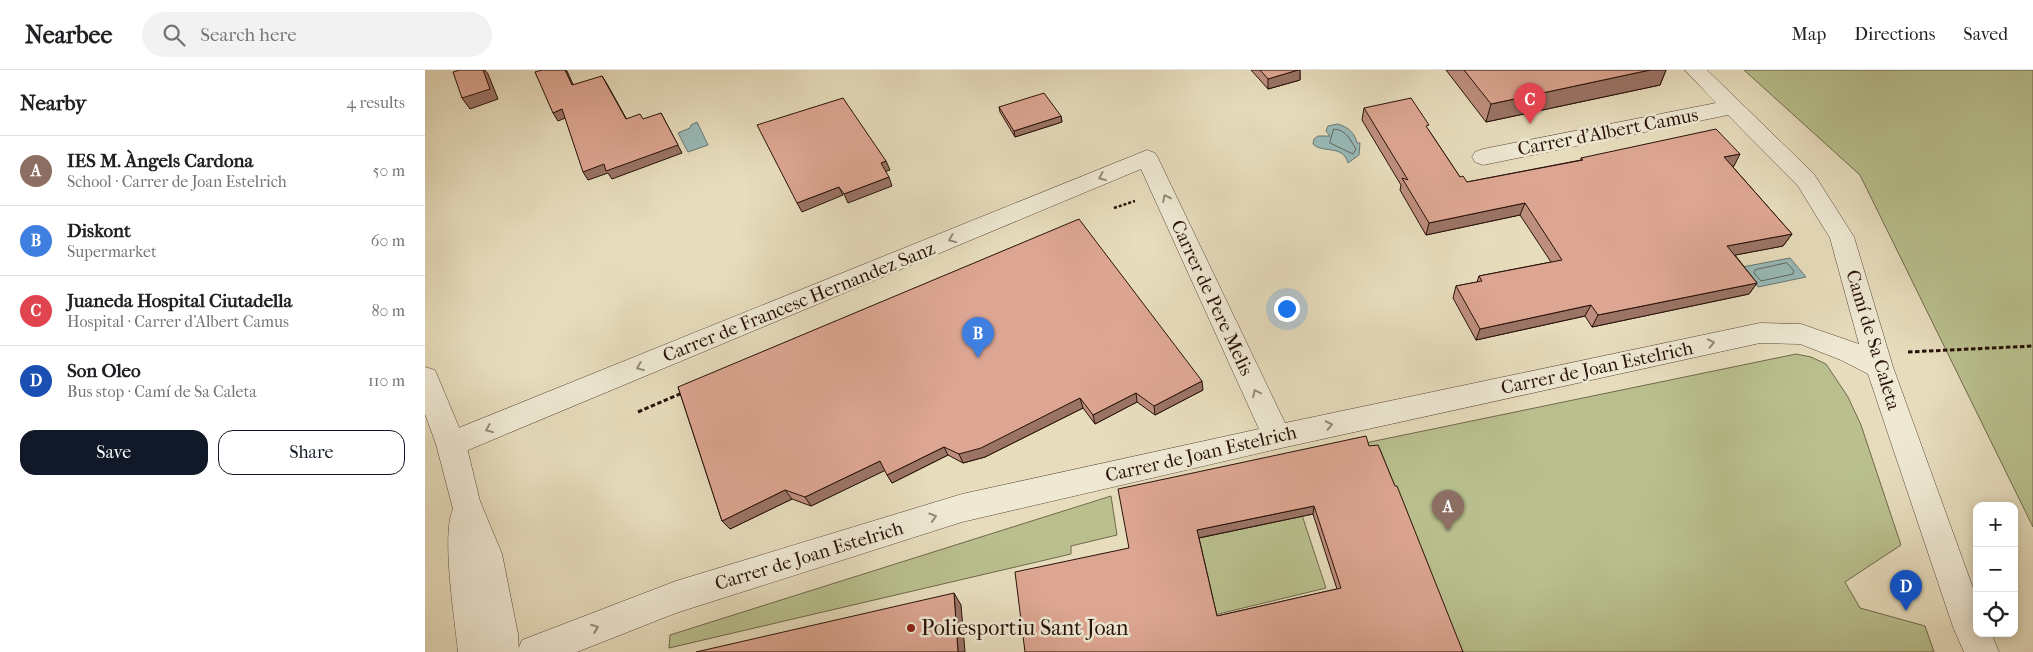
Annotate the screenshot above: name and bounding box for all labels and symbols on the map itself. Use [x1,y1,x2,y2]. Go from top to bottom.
pin: C [1514,83,1546,124]
street label: Carrer d'Albert Camus [1516,104,1700,160]
one-way arrow [1098,170,1107,181]
one-way arrow [1162,194,1172,203]
street label: Carrer de Pere Melis [1166,217,1258,379]
one-way arrow [948,232,957,243]
street label: Carrer de Francesc Hernandez Sanz [660,237,938,367]
street label: Camí de Sa Caleta [1841,267,1905,413]
your location [1274,296,1300,322]
pin: B [962,317,994,358]
street label: Carrer de Joan Estelrich [1499,337,1695,399]
one-way arrow [1706,338,1715,349]
one-way arrow [636,361,645,372]
one-way arrow [1252,389,1262,398]
street label: Carrer de Joan Estelrich [1103,421,1299,487]
one-way arrow [1325,421,1334,431]
one-way arrow [486,423,494,433]
pin: A [1432,490,1464,531]
one-way arrow [928,513,936,523]
street label: Carrer de Joan Estelrich [712,517,906,595]
pin: D [1890,570,1922,611]
place label: Poliesportiu Sant Joan [921,615,1129,641]
marker: Poliesportiu Sant Joan [905,622,917,634]
one-way arrow [591,624,599,634]

